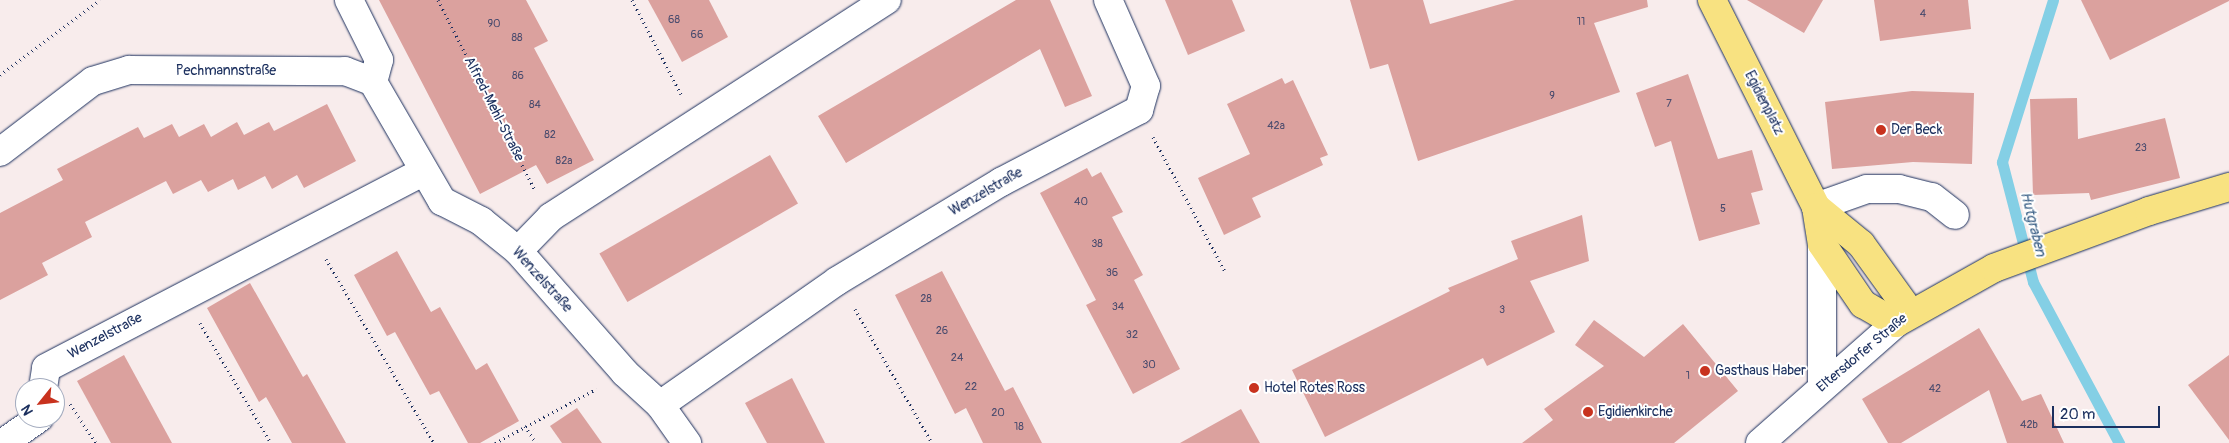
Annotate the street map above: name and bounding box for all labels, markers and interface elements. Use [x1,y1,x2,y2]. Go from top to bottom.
house number: 4 [1920,7,1926,21]
house number: 68 [668,13,680,27]
house number: 11 [1577,15,1585,29]
house number: 90 [487,17,501,31]
house number: 66 [691,28,703,42]
house number: 88 [511,31,523,45]
street label: Alfred-Mehl-Straße [460,54,528,164]
street label: Pechmannstraße [176,63,276,79]
street label: Egidienplatz [1741,68,1787,138]
house number: 86 [512,69,524,83]
house number: 9 [1549,89,1555,103]
house number: 7 [1666,97,1672,111]
house number: 84 [529,98,541,112]
house number: 42a [1267,119,1285,133]
place label: Der Beck [1891,122,1942,138]
marker: Der Beck [1875,124,1887,136]
house number: 82 [544,128,556,142]
house number: 23 [2135,141,2147,155]
house number: 82a [556,154,572,168]
street label: Wenzelstraße [946,164,1026,220]
water label: Hutgraben [2016,190,2050,258]
house number: 40 [1074,195,1088,209]
house number: 5 [1720,202,1726,216]
house number: 38 [1091,237,1103,251]
street label: Wenzelstraße [508,244,576,316]
house number: 36 [1106,266,1118,280]
house number: 28 [920,292,932,306]
house number: 34 [1112,300,1124,314]
house number: 3 [1499,303,1505,317]
street label: Wenzelstraße [65,309,145,363]
street label: Eltersdorfer Straße [1813,310,1911,396]
house number: 26 [936,324,948,338]
house number: 32 [1126,328,1138,342]
house number: 24 [951,351,963,365]
house number: 30 [1142,358,1156,372]
place label: Gasthaus Haber [1715,363,1806,379]
marker: Gasthaus Haber [1699,365,1711,377]
house number: 1 [1686,369,1690,383]
north arrow [15,378,65,428]
house number: 22 [965,380,977,394]
place label: Hotel Rotes Ross [1264,380,1365,396]
marker: Hotel Rotes Ross [1248,382,1260,394]
house number: 42 [1929,382,1941,396]
scale bar [2054,396,2162,428]
text: N [18,402,37,418]
place label: Egidienkirche [1598,404,1673,420]
text: 20 m [2060,405,2095,424]
house number: 20 [991,406,1005,420]
marker: Egidienkirche [1582,406,1594,418]
house number: 42b [2020,418,2038,432]
house number: 18 [1014,420,1024,434]

